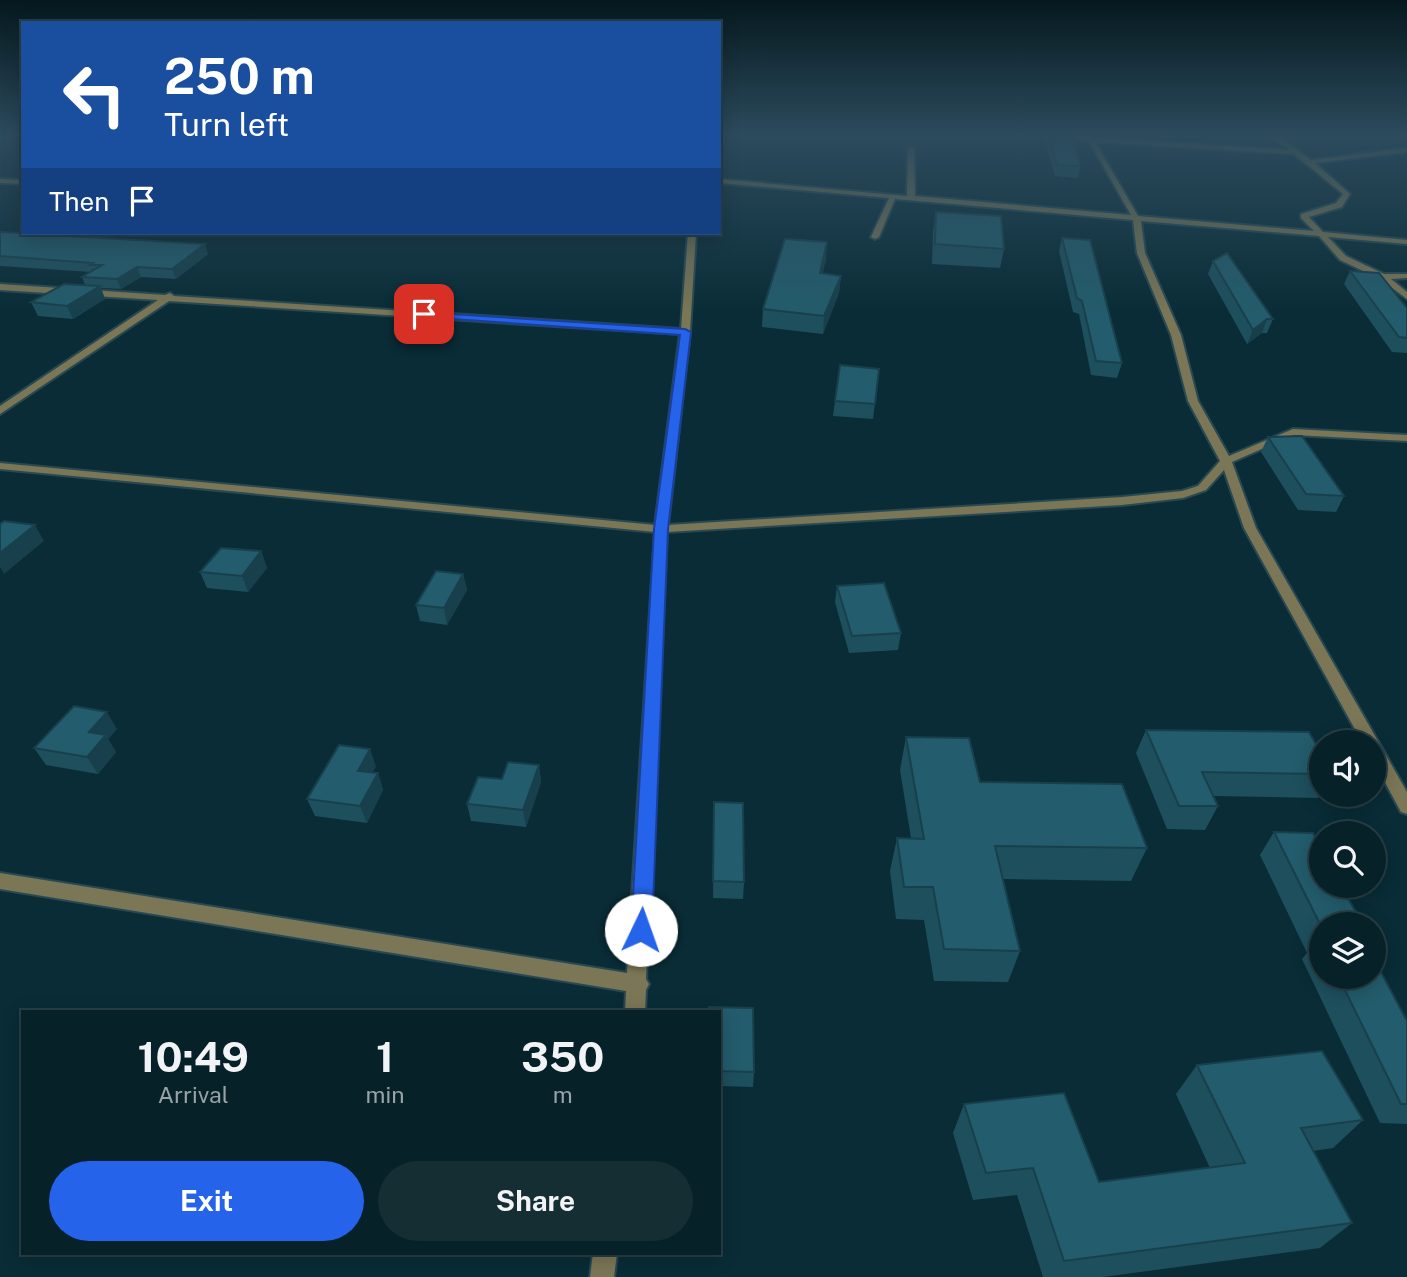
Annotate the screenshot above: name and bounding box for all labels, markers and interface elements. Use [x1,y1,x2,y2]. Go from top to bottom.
text: 250 m [164,47,315,105]
icon: left [49,49,140,140]
text: Turn left [164,106,289,143]
icon: arrive [123,182,161,220]
text: Then [49,186,109,217]
pin [394,284,454,344]
icon: arrive [405,295,443,333]
map controls [1309,730,1386,989]
button: sound [1309,730,1386,807]
button: search [1309,821,1386,898]
position arrow [604,893,678,967]
button: layers [1309,912,1386,989]
text: 10:49 [138,1032,249,1081]
text: 1 [376,1032,394,1081]
text: 350 [521,1032,604,1081]
text: Arrival [158,1081,229,1108]
text: min [366,1081,405,1108]
text: m [553,1081,573,1108]
button: Exit [49,1161,364,1241]
button: Share [378,1161,693,1241]

